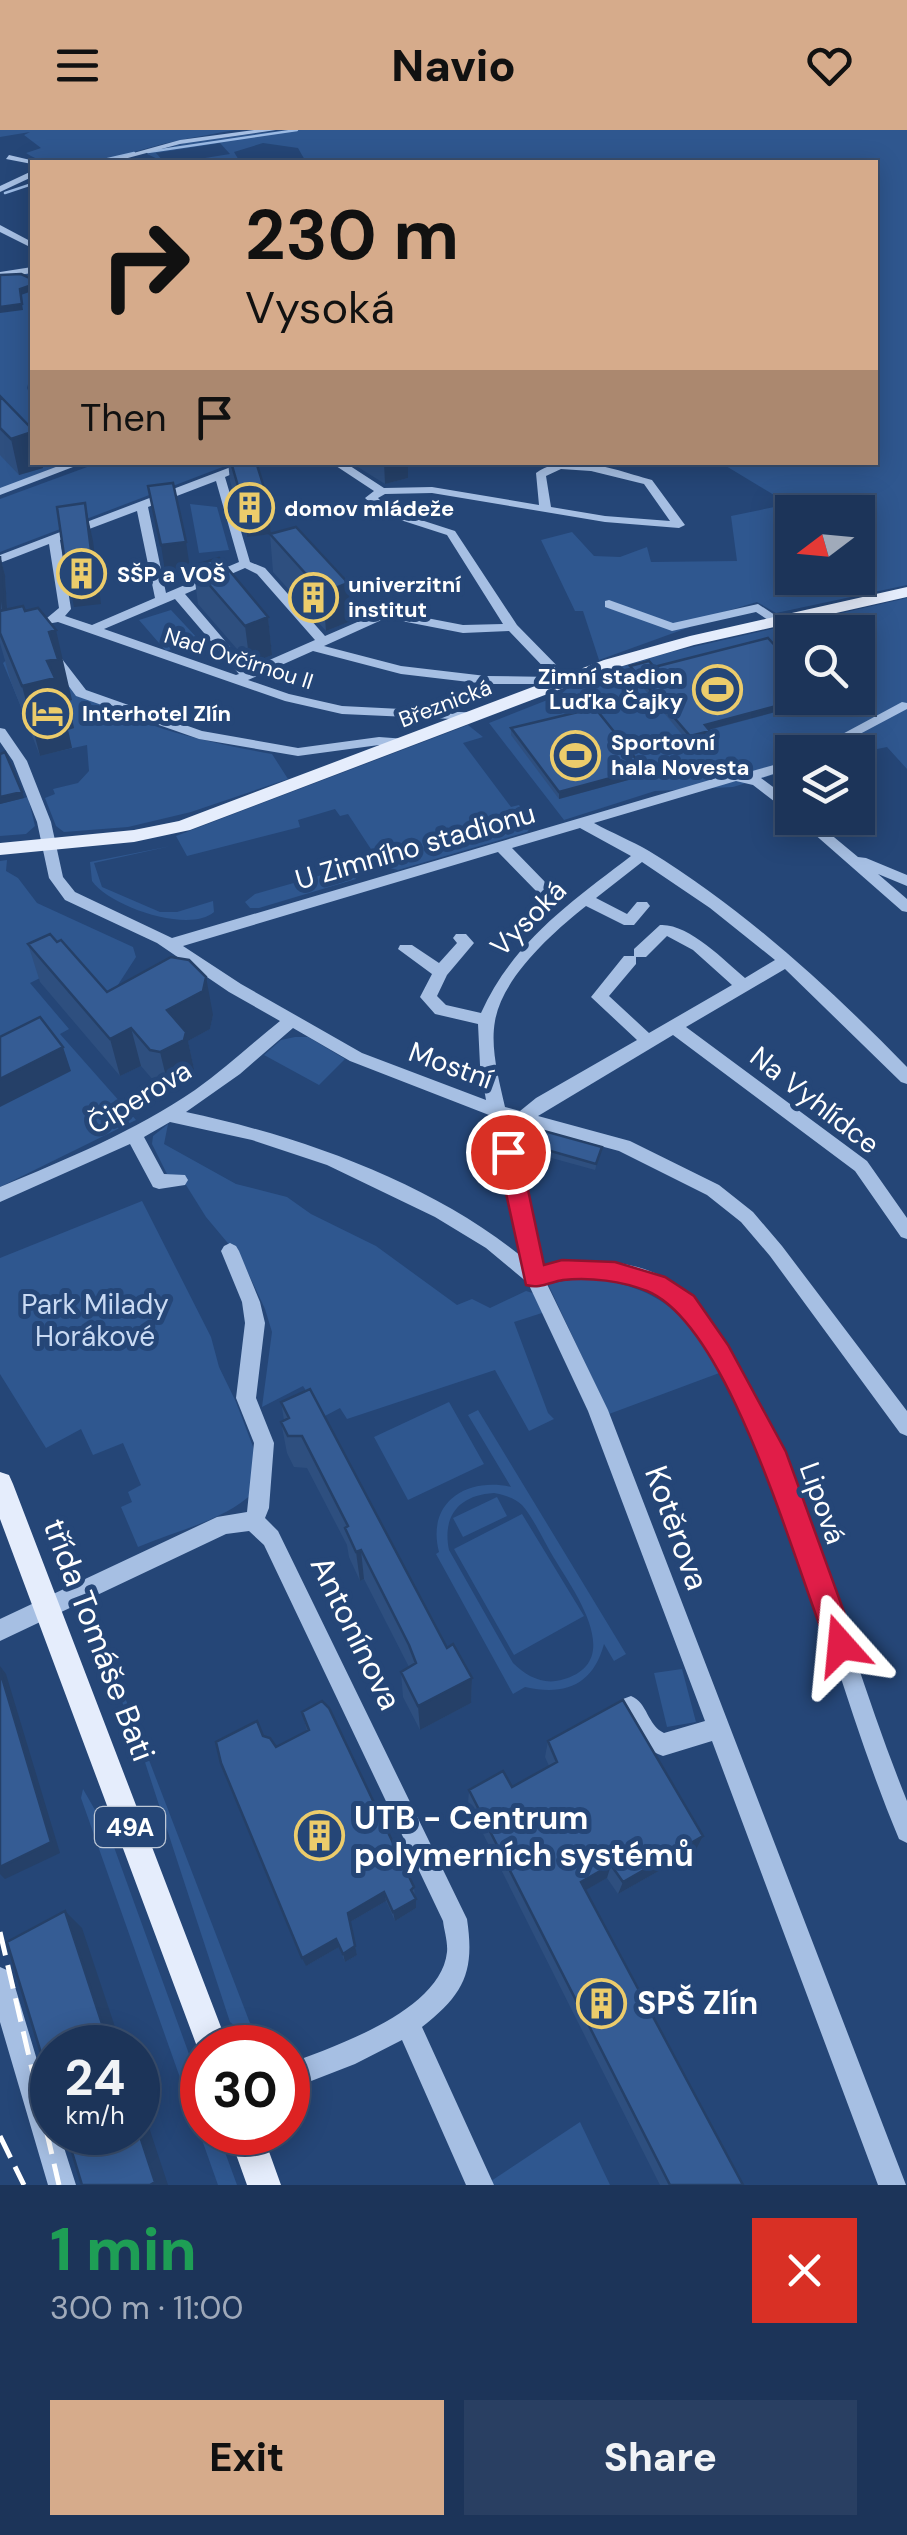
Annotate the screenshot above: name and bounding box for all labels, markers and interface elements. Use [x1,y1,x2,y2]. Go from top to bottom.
text: Navio [391,36,516,95]
icon: menu [50,38,105,93]
icon: heart [802,38,857,93]
text: 230 m [245,190,459,281]
icon: right [80,200,210,330]
text: Vysoká [245,278,395,337]
icon: arrive [187,390,242,445]
text: Then [80,393,167,443]
building icon: domov mládeže [223,482,275,534]
place label: domov mládeže [284,494,454,523]
north arrow [775,495,875,595]
map controls [775,495,875,835]
building icon: SŠP a VOŠ [56,548,108,600]
place label: SŠP a VOŠ [117,560,226,589]
place label: univerzitní institut [348,570,461,624]
building icon: univerzitní institut [287,571,339,623]
button: search [775,615,875,715]
street label: Nad Ovčírnou II [161,621,317,696]
place label: Zimní stadion Luďka Čajky [538,662,683,716]
sports icon: Zimní stadion Luďka Čajky [692,663,744,715]
street label: Březnická [395,673,496,734]
hotel icon: Interhotel Zlín [21,687,73,739]
place label: Interhotel Zlín [82,699,231,728]
place label: Sportovní hala Novesta [611,728,749,782]
sports icon: Sportovní hala Novesta [550,729,602,781]
button: layers [775,735,875,835]
street label: U Zimního stadionu [291,795,539,898]
street label: Vysoká [482,872,574,964]
street label: Mostní [404,1033,499,1098]
street label: Na Vyhlídce [742,1038,887,1163]
street label: Čiperova [80,1052,198,1143]
pin [466,1110,551,1195]
icon: arrive [481,1125,536,1180]
park label: Park Milady Horákové [21,1286,169,1355]
street label: Lipová [791,1457,854,1549]
street label: Kotěrova [635,1460,719,1596]
street label: třída Tomáše Bati [33,1513,165,1767]
street label: Antonínova [301,1549,411,1717]
position arrow [789,1593,893,1697]
place label: UTB - Centrum polymerních systémů [354,1797,694,1876]
road number: 49A [95,1807,165,1847]
building icon: UTB - Centrum polymerních systémů [293,1810,345,1862]
building icon: SPŠ Zlín [576,1977,628,2029]
place label: SPŠ Zlín [637,1982,758,2024]
speed limit sign: 30 [180,2025,310,2155]
text: 24 [65,2045,126,2111]
text: km/h [65,2099,125,2132]
text: 1 min [50,2210,197,2289]
button: close [752,2218,857,2323]
text: 300 m · 11:00 [50,2287,243,2329]
button: Exit [50,2400,444,2515]
button: Share [464,2400,857,2515]

